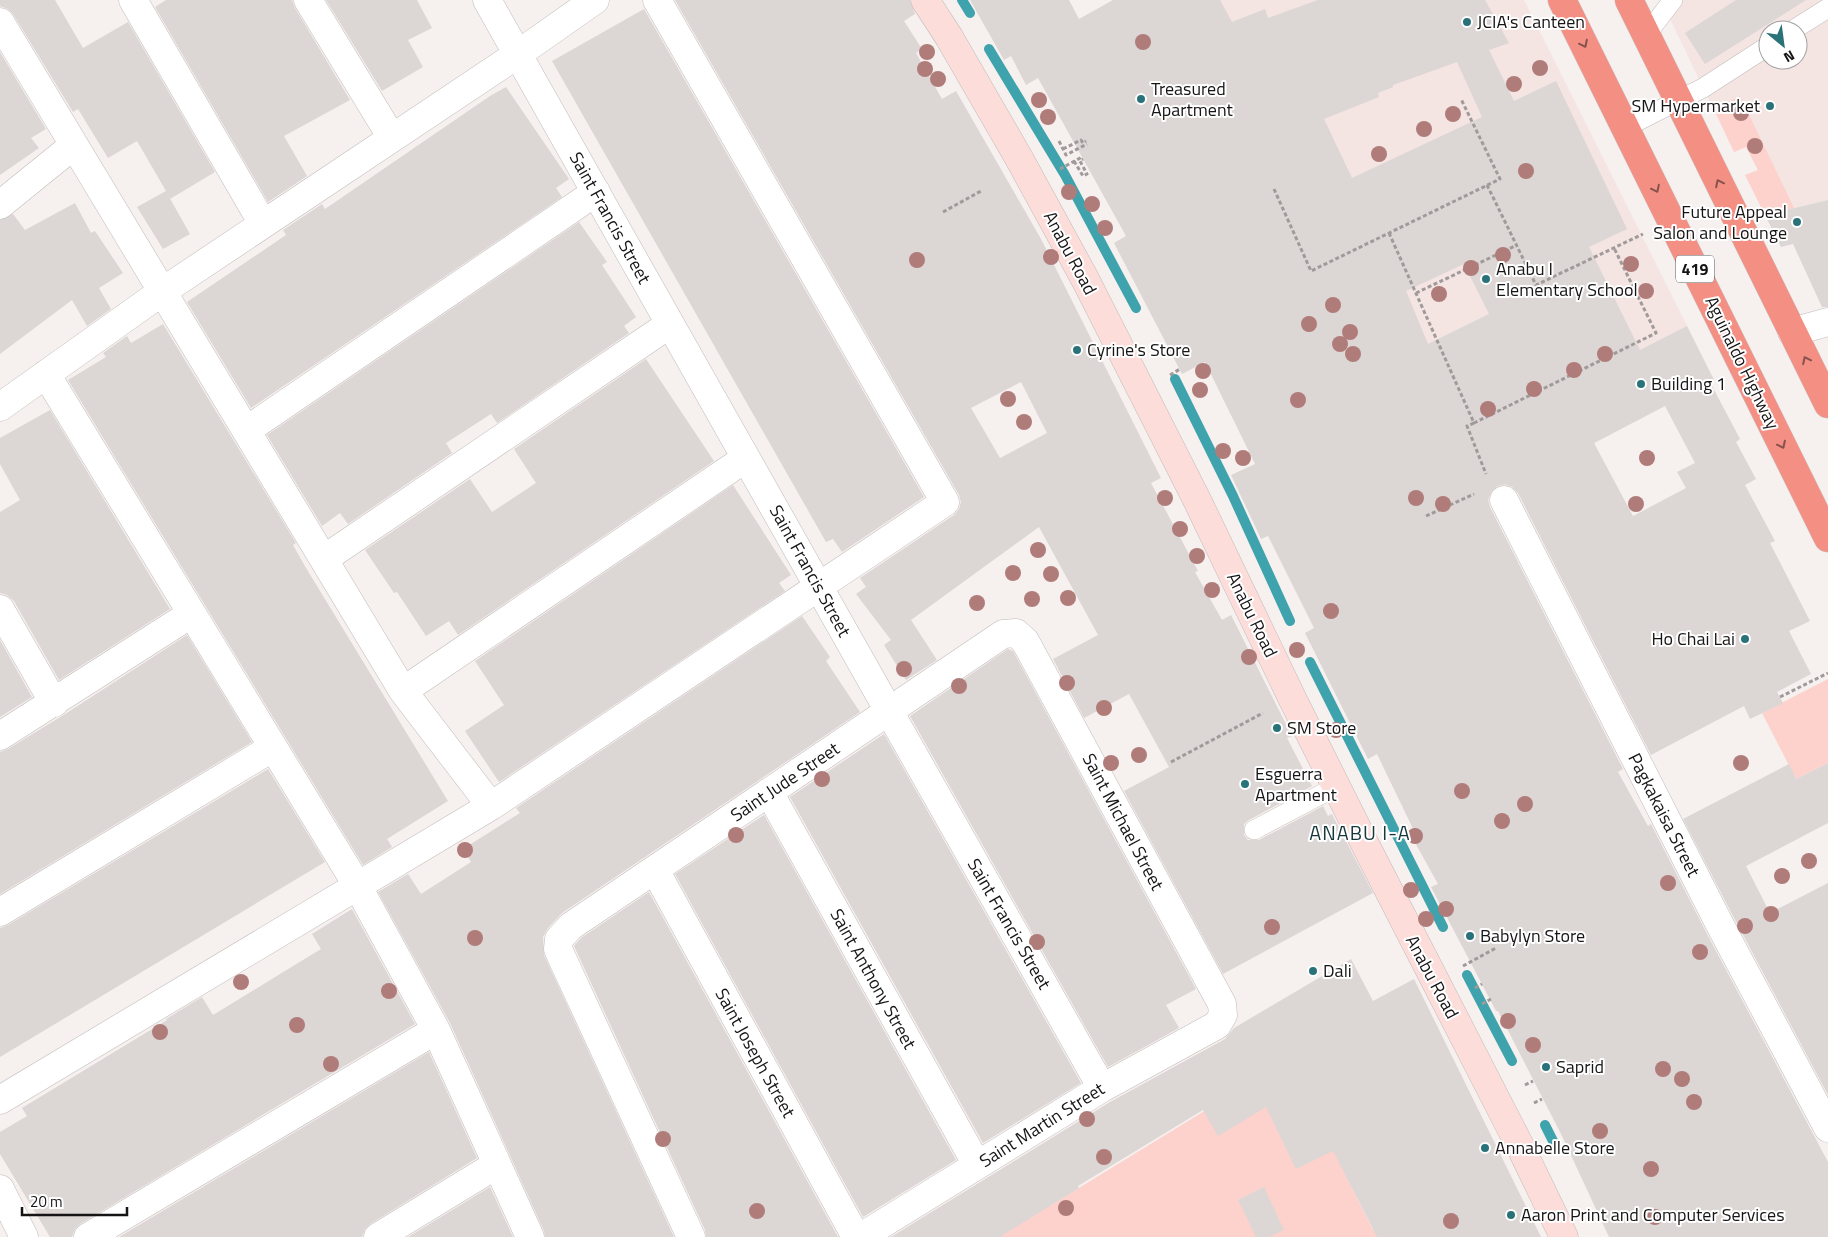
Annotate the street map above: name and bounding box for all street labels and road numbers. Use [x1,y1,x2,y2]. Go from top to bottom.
street label: Saint Francis Street [563,147,658,289]
street label: Anabu Road [1037,206,1104,299]
road number: 419 [1676,255,1714,282]
street label: Aguinaldo Highway [1698,292,1787,434]
street label: Saint Francis Street [763,500,858,642]
street label: Anabu Road [1220,568,1285,662]
street label: Saint Jude Street [725,735,845,828]
street label: Saint Michael Street [1076,748,1171,896]
street label: Pagkakaisa Street [1622,748,1708,882]
street label: Saint Francis Street [961,853,1058,995]
street label: Saint Anthony Street [824,904,924,1055]
street label: Anabu Road [1399,930,1466,1023]
street label: Saint Joseph Street [709,983,803,1123]
street label: Saint Martin Street [974,1075,1110,1174]

